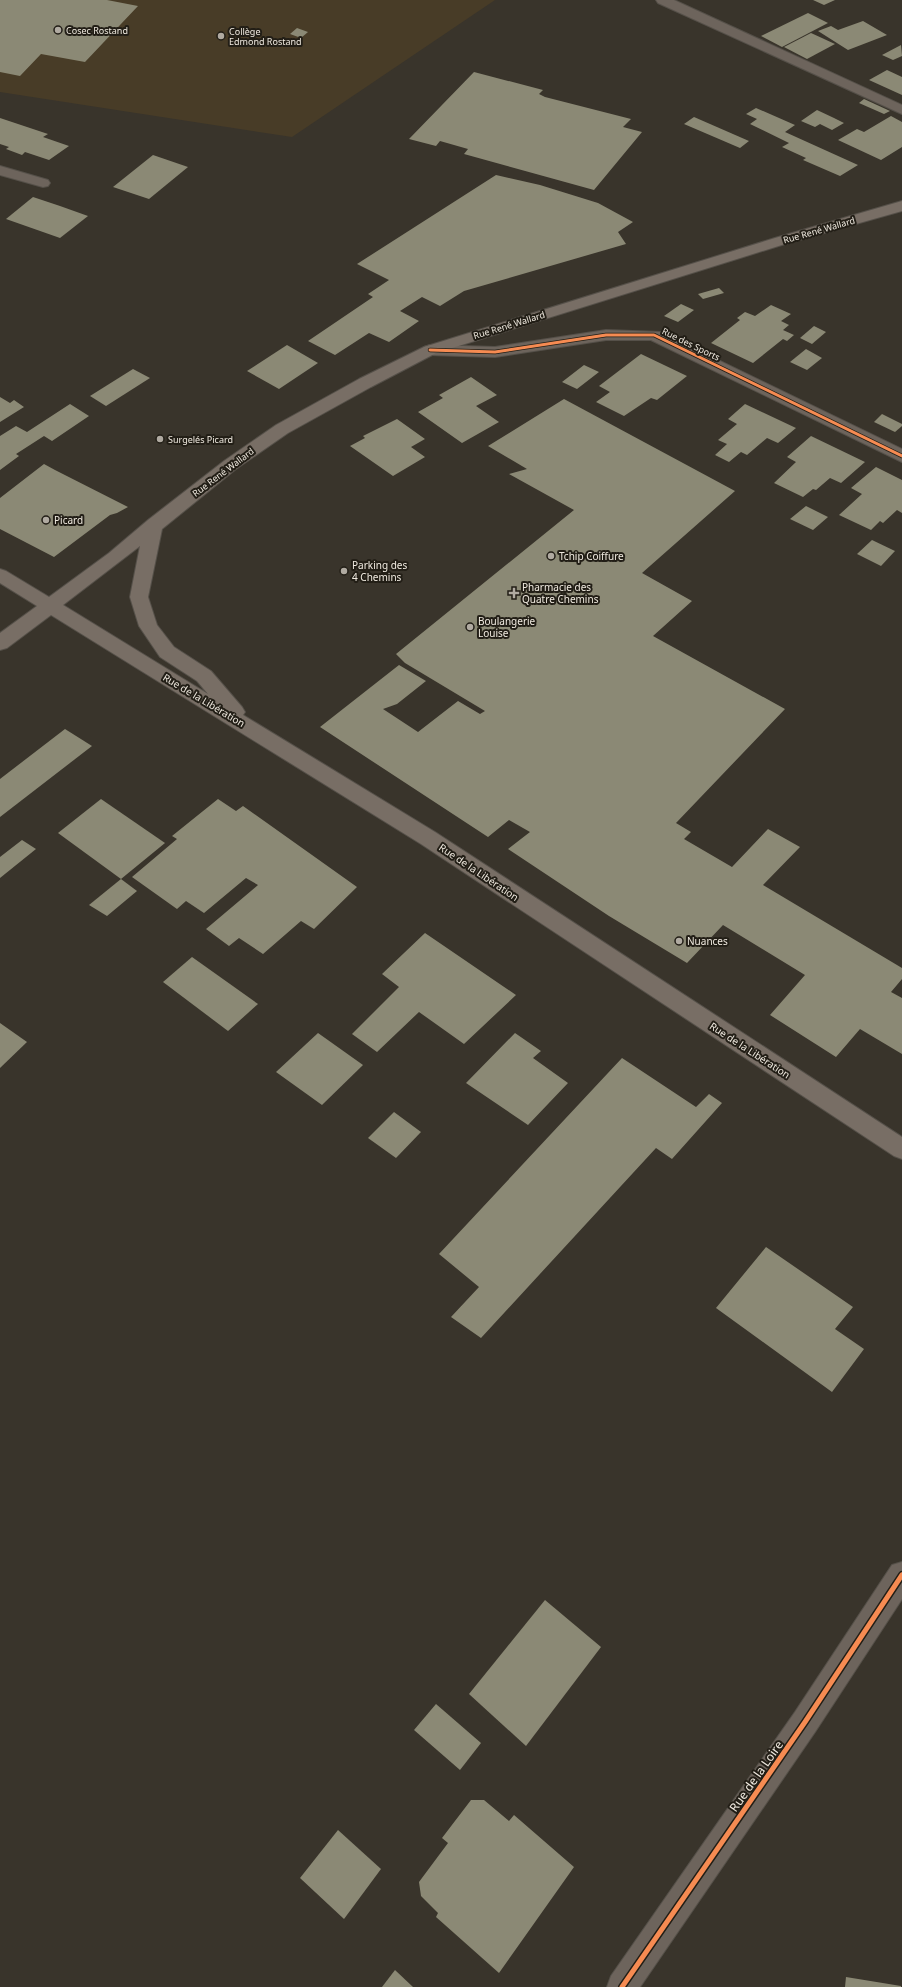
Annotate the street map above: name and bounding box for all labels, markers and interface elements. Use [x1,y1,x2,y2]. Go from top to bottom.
place label: Cosec Rostand [66,24,128,37]
marker: Cosec Rostand [53,25,63,35]
place label: Collège Edmond Rostand [229,25,302,48]
marker: Collège Edmond Rostand [216,31,226,41]
street label: Rue René Wallard [782,214,856,246]
street label: Rue René Wallard [472,308,546,342]
street label: Rue des Sports [660,324,722,364]
place label: Surgelés Picard [168,433,233,446]
marker: Surgelés Picard [155,434,165,444]
street label: Rue René Wallard [189,444,257,500]
place label: Picard [54,513,83,527]
marker: Picard [41,515,51,525]
place label: Tchip Coiffure [559,549,624,563]
marker: Tchip Coiffure [546,551,556,561]
place label: Parking des 4 Chemins [352,558,407,584]
marker: Parking des 4 Chemins [339,566,349,576]
place label: Pharmacie des Quatre Chemins [522,580,599,606]
marker: Pharmacie des Quatre Chemins [509,588,519,598]
place label: Boulangerie Louise [478,614,536,640]
marker: Boulangerie Louise [465,622,475,632]
street label: Rue de la Libération [160,670,248,730]
street label: Rue de la Libération [436,840,522,904]
place label: Nuances [687,934,728,948]
marker: Nuances [674,936,684,946]
street label: Rue de la Libération [707,1019,793,1081]
street label: Rue de la Loire [725,1737,787,1815]

